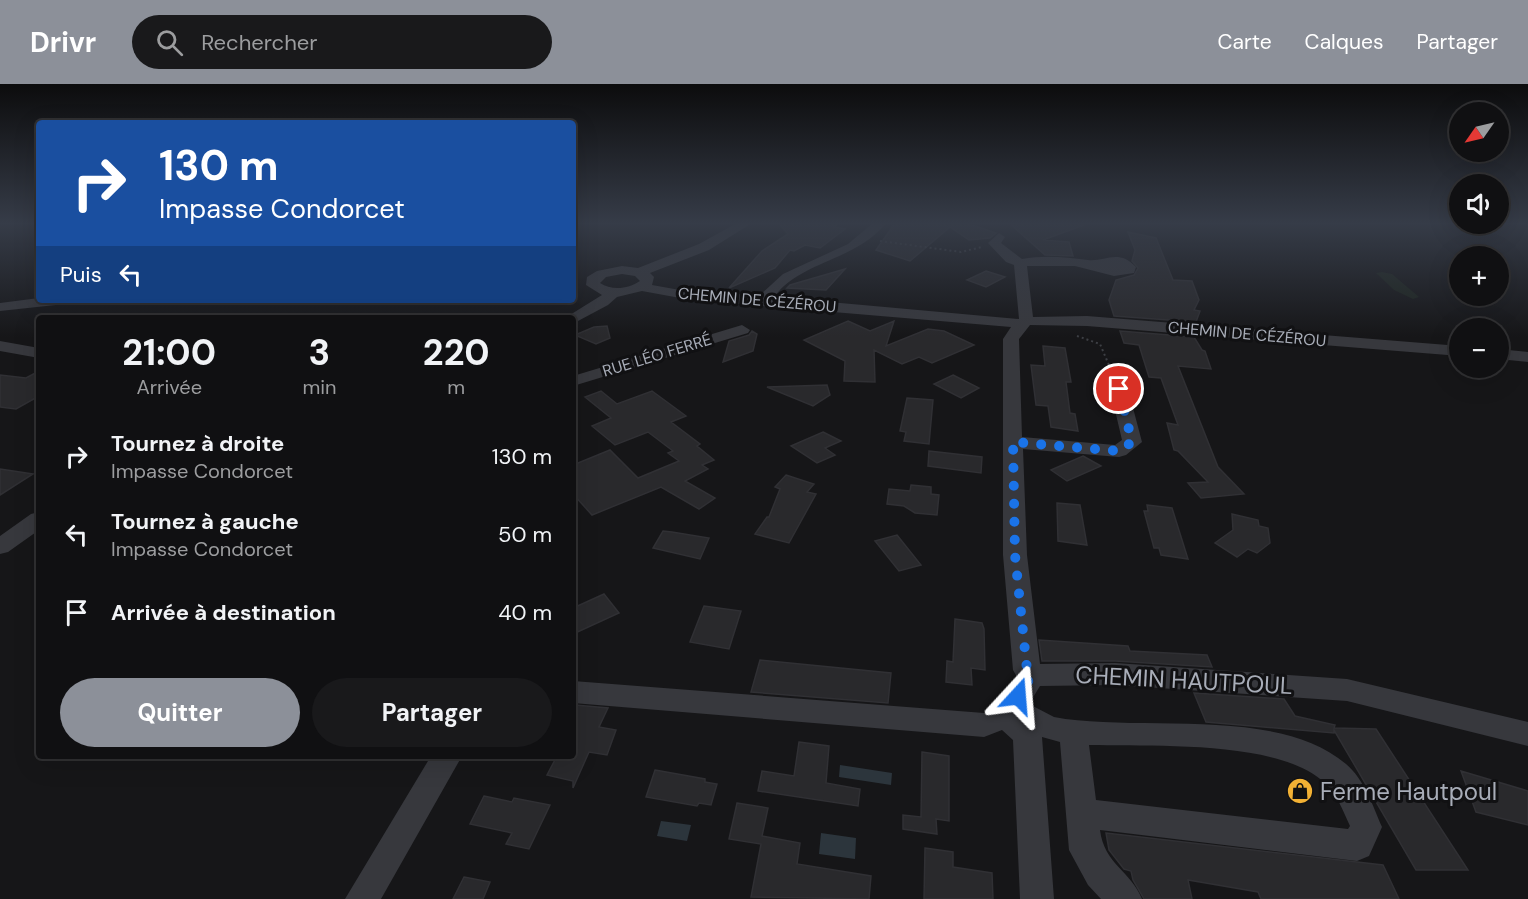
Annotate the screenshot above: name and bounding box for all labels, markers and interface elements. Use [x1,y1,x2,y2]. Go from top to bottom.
search box [132,15,552,69]
text: Drivr [30,24,96,61]
icon: search [153,26,186,59]
text: Rechercher [201,28,317,57]
text: Carte [1217,28,1272,56]
text: Calques [1305,28,1383,56]
text: Partager [1416,28,1498,56]
north arrow [1449,102,1509,162]
map controls [1449,102,1509,378]
text: 130 m [159,138,279,193]
icon: right [60,144,138,222]
button: sound [1449,174,1509,234]
text: Impasse Condorcet [159,191,405,226]
button: + [1449,246,1509,306]
icon: left [114,258,147,291]
text: Puis [60,260,102,289]
street label: CHEMIN DE CÉZÉROU [677,283,837,317]
street label: CHEMIN DE CÉZÉROU [1167,317,1327,351]
button: − [1449,318,1509,378]
street label: RUE LÉO FERRÉ [600,328,714,382]
text: 21:00 [122,329,216,376]
text: 3 [309,329,330,376]
text: 220 [423,329,490,376]
pin [1093,363,1144,414]
icon: arrive [1102,372,1135,405]
text: Arrivée [136,374,202,400]
text: min [302,374,337,400]
text: m [447,374,465,400]
text: Tournez à droite [111,429,284,458]
icon: right [60,440,93,473]
text: 130 m [492,442,552,471]
text: Impasse Condorcet [111,458,293,484]
text: Tournez à gauche [111,507,299,536]
icon: left [60,518,93,551]
text: 50 m [498,520,552,549]
text: Impasse Condorcet [111,536,293,562]
icon: arrive [60,596,93,629]
text: Arrivée à destination [111,598,336,627]
text: 40 m [498,598,552,627]
street label: CHEMIN HAUTPOUL [1075,659,1293,701]
position arrow [986,664,1050,728]
button: Quitter [60,678,300,747]
button: Partager [312,678,552,747]
shop icon: Ferme Hautpoul [1285,776,1315,806]
place label: Ferme Hautpoul [1320,776,1497,807]

